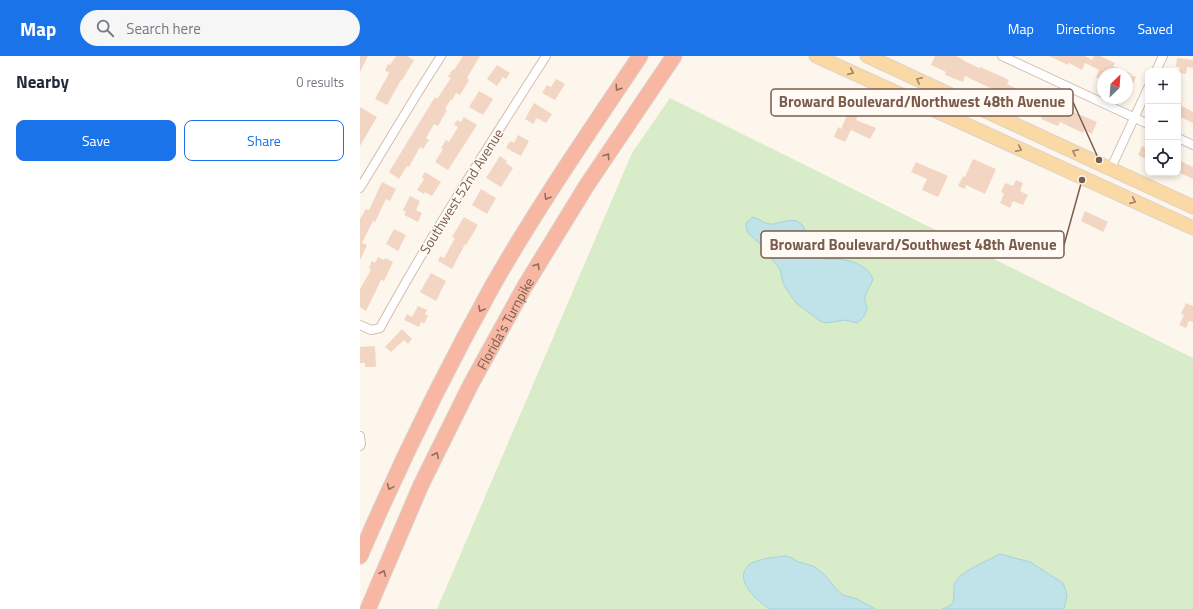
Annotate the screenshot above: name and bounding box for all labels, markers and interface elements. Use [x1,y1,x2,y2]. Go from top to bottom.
search box [80,10,360,46]
text: Map [20,14,56,43]
icon: search [94,17,116,39]
text: Search here [126,17,201,40]
text: Map [1008,18,1034,39]
text: Directions [1056,18,1115,39]
text: Saved [1137,18,1173,39]
one-way arrow [847,67,855,75]
north arrow [1097,68,1133,104]
map controls [1145,68,1181,176]
button: + [1145,68,1181,104]
text: Nearby [16,69,69,95]
text: 0 results [296,72,344,92]
one-way arrow [916,77,923,85]
one-way arrow [616,84,623,91]
callout: Broward Boulevard/Northwest 48th Avenue [771,89,1073,116]
text: Broward Boulevard/Northwest 48th Avenue [779,90,1066,113]
button: − [1145,104,1181,140]
button: Save [16,120,176,161]
button: Share [184,120,344,161]
street label: Southwest 52nd Avenue [414,124,508,258]
button: locate [1145,140,1181,176]
one-way arrow [1015,144,1022,152]
one-way arrow [1072,149,1080,157]
one-way arrow [602,153,610,160]
one-way arrow [544,193,552,200]
one-way arrow [1129,196,1137,204]
callout: Broward Boulevard/Southwest 48th Avenue [761,231,1064,258]
text: Broward Boulevard/Southwest 48th Avenue [769,233,1057,256]
one-way arrow [533,263,540,270]
street label: Florida's Turnpike [471,273,539,373]
one-way arrow [478,305,485,312]
one-way arrow [431,451,439,459]
one-way arrow [387,482,395,490]
one-way arrow [378,570,386,578]

